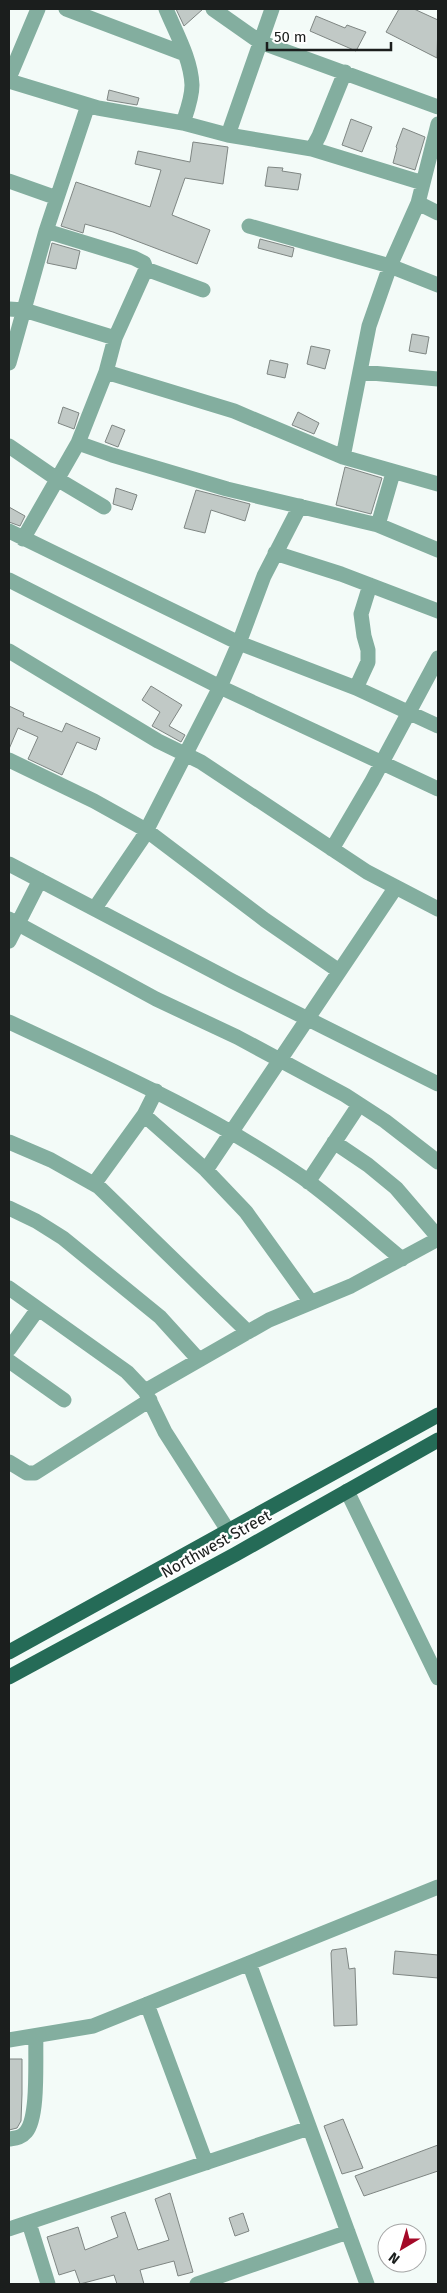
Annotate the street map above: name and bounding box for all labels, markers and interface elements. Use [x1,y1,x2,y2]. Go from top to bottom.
scale bar [267,20,391,52]
text: 50 m [274,28,307,46]
street label: Northwest Street [158,1506,274,1582]
north arrow [377,2223,427,2273]
text: N [385,2248,403,2267]

